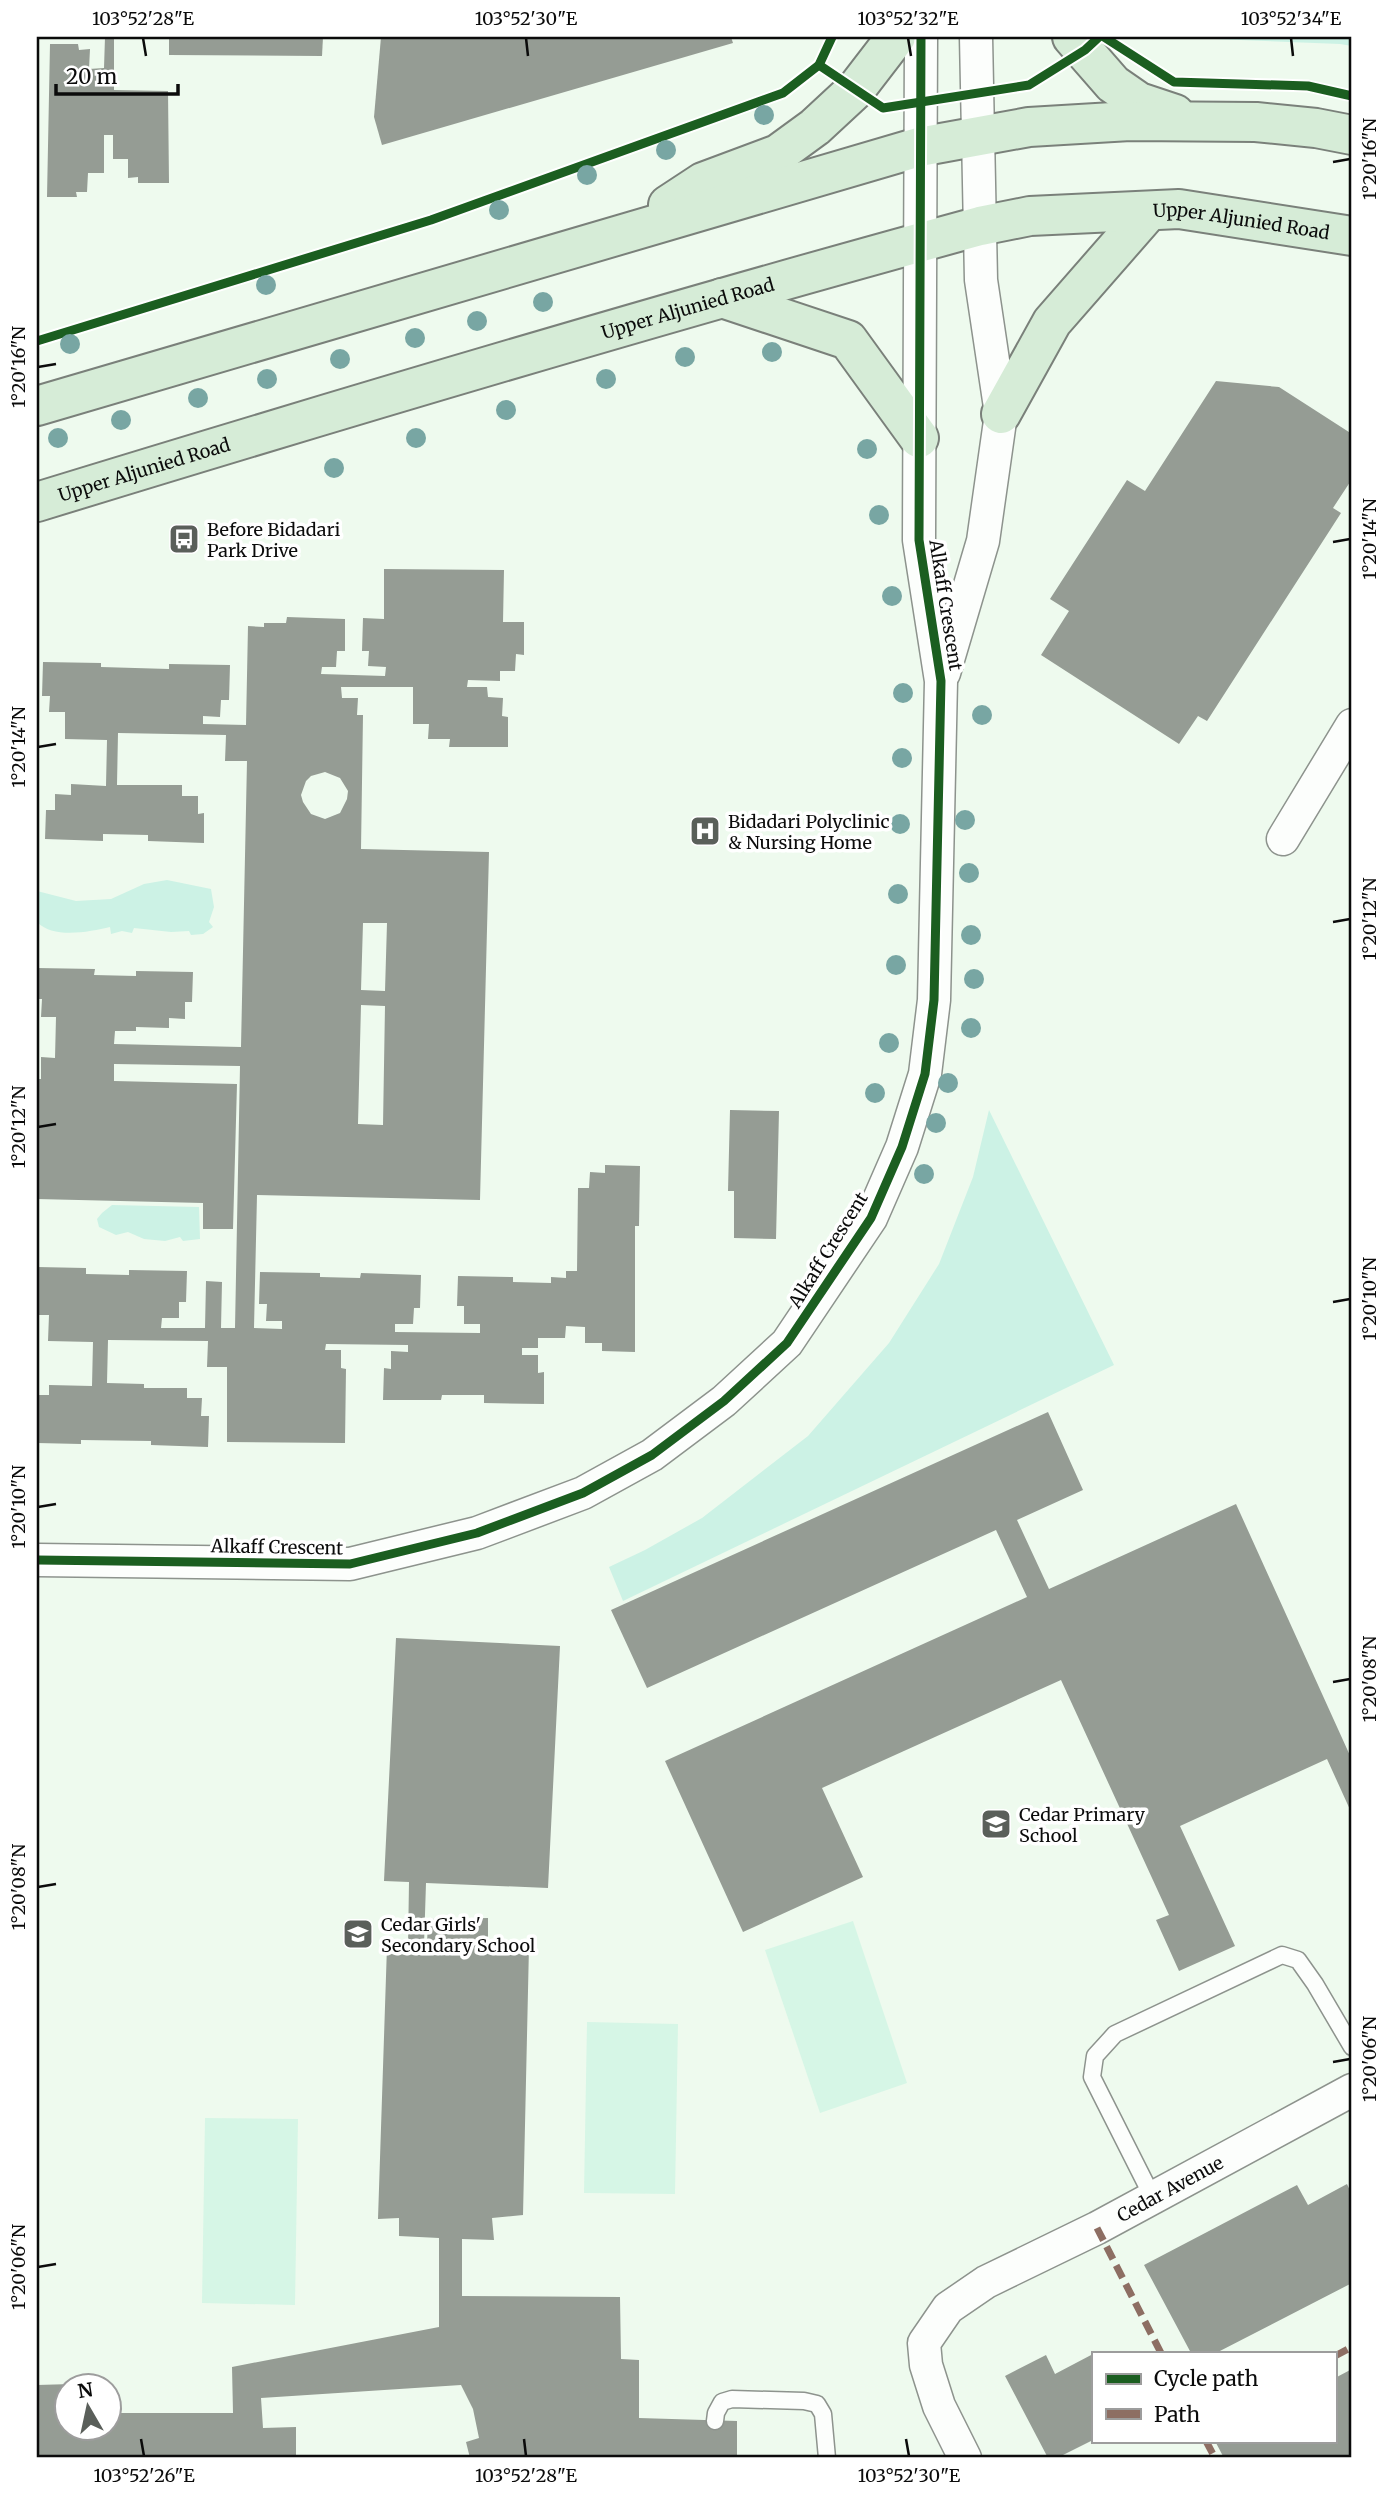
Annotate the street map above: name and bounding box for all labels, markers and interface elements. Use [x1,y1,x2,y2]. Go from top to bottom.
text: 103°52'28"E [92,7,195,30]
text: 103°52'30"E [475,7,578,30]
text: 103°52'32"E [858,7,959,30]
text: 103°52'34"E [1241,7,1342,30]
scale bar [56,52,178,96]
text: 20 m [66,63,118,90]
text: 1°20'16"N [1358,118,1381,200]
street label: Upper Aljunied Road [1152,197,1332,244]
street label: Upper Aljunied Road [599,272,777,344]
text: 1°20'16"N [7,326,30,408]
street label: Upper Aljunied Road [55,432,233,506]
text: 1°20'14"N [1358,498,1381,580]
place label: Before Bidadari Park Drive [207,518,341,562]
bus stop icon: Before Bidadari Park Drive [167,522,201,556]
street label: Alkaff Crescent [924,537,968,672]
text: 1°20'14"N [7,706,30,788]
place label: Bidadari Polyclinic & Nursing Home [728,810,890,854]
hospital icon: Bidadari Polyclinic & Nursing Home [688,814,722,848]
text: 1°20'12"N [1358,877,1381,960]
text: 1°20'12"N [7,1085,30,1168]
street label: Alkaff Crescent [783,1188,873,1313]
text: 1°20'10"N [1358,1257,1381,1341]
text: 1°20'10"N [7,1465,30,1549]
street label: Alkaff Crescent [210,1534,343,1560]
text: 1°20'08"N [1358,1636,1381,1722]
place label: Cedar Primary School [1019,1803,1146,1847]
school or university icon: Cedar Primary School [979,1807,1013,1841]
text: 1°20'08"N [7,1844,30,1930]
place label: Cedar Girls' Secondary School [381,1913,536,1957]
school or university icon: Cedar Girls' Secondary School [341,1917,375,1951]
text: 1°20'06"N [1358,2016,1381,2102]
street label: Cedar Avenue [1113,2151,1227,2227]
text: 1°20'06"N [7,2224,30,2310]
legend [1092,2352,1336,2442]
text: Cycle path [1154,2365,1258,2392]
north arrow [52,2372,122,2442]
text: N [76,2377,95,2403]
text: Path [1154,2401,1200,2428]
text: 103°52'26"E [93,2464,195,2487]
text: 103°52'28"E [475,2464,578,2487]
text: 103°52'30"E [858,2464,961,2487]

